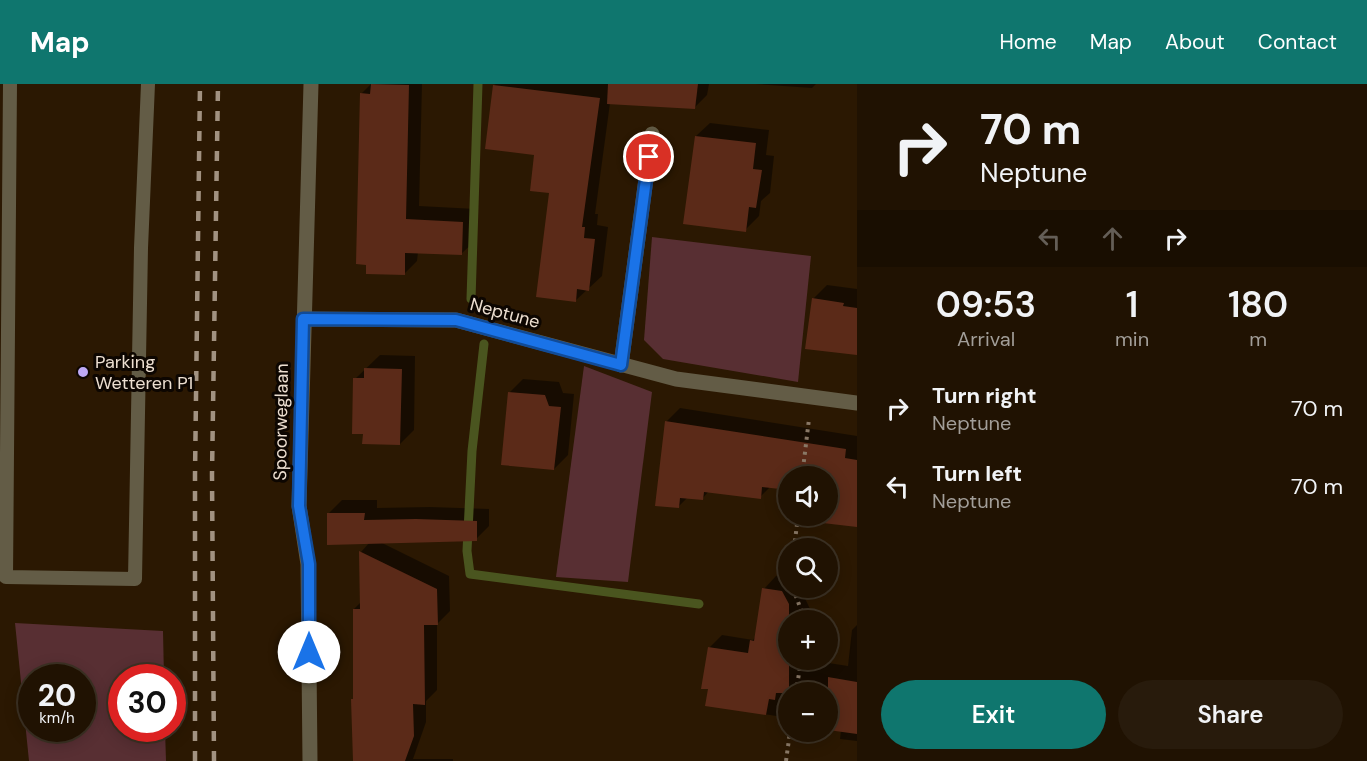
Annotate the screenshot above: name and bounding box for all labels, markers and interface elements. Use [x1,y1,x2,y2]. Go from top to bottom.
text: Map [30,24,90,61]
text: Home [999,28,1057,56]
text: Map [1090,28,1132,56]
text: About [1165,28,1225,56]
text: Contact [1258,28,1337,56]
text: 70 m [980,102,1081,157]
icon: right [881,108,959,186]
pin [623,131,674,182]
icon: arrive [632,140,665,173]
text: Neptune [980,155,1087,190]
icon: left [1033,222,1066,255]
icon: ahead [1096,222,1129,255]
icon: right [1159,222,1192,255]
text: 09:53 [936,281,1036,328]
text: 1 [1126,281,1138,328]
text: 180 [1228,281,1288,328]
street label: Neptune [467,292,543,334]
text: Arrival [957,326,1015,352]
text: min [1115,326,1149,352]
text: m [1249,326,1267,352]
place label: Parking Wetteren P1 [95,350,193,395]
street label: Spoorweglaan [268,363,294,481]
marker: Parking Wetteren P1 [76,365,90,379]
text: Turn right [932,381,1037,410]
icon: right [881,392,914,425]
text: 70 m [1291,394,1343,423]
text: Neptune [932,410,1011,436]
text: Turn left [932,459,1022,488]
map controls [778,466,838,742]
button: sound [778,466,838,526]
icon: left [881,470,914,503]
text: 70 m [1291,472,1343,501]
text: Neptune [932,488,1011,514]
button: search [778,538,838,598]
button: + [778,610,838,670]
position arrow [277,620,341,684]
speed limit sign: 30 [108,664,186,742]
text: 20 [38,676,76,715]
button: Exit [881,680,1106,749]
button: Share [1118,680,1343,749]
button: − [778,682,838,742]
text: km/h [39,708,75,728]

